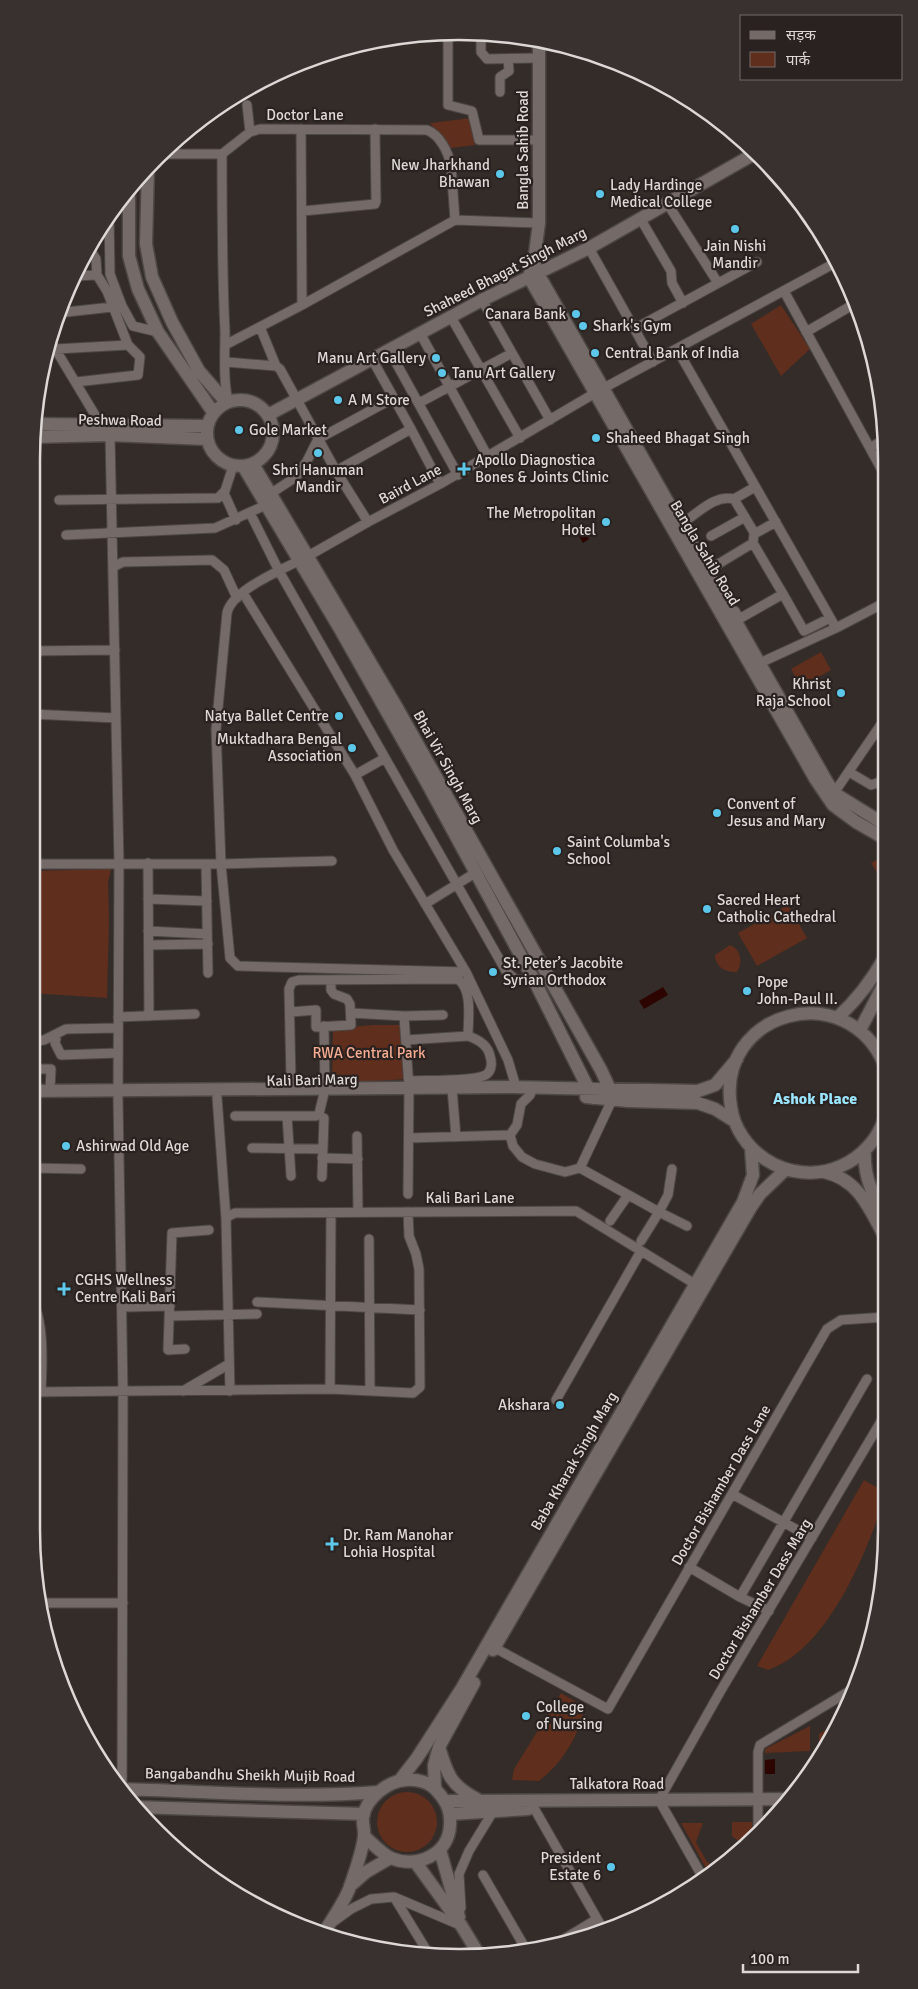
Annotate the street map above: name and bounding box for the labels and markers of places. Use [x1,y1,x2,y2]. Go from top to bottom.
place label: New Jharkhand Bhawan [391,156,490,191]
marker: New Jharkhand Bhawan [494,168,506,180]
place label: Lady Hardinge Medical College [610,176,712,211]
marker: Lady Hardinge Medical College [594,188,606,200]
marker: Jain Nishi Mandir [729,223,741,235]
place label: Jain Nishi Mandir [704,237,766,272]
place label: Canara Bank [485,305,566,323]
marker: Canara Bank [570,308,582,320]
place label: Shark's Gym [593,317,672,335]
marker: Shark's Gym [577,320,589,332]
place label: Central Bank of India [605,344,739,362]
marker: Central Bank of India [589,347,601,359]
place label: Manu Art Gallery [317,349,426,367]
marker: Manu Art Gallery [430,352,442,364]
place label: Tanu Art Gallery [452,364,555,382]
marker: Tanu Art Gallery [436,367,448,379]
place label: A M Store [348,391,410,409]
marker: A M Store [332,394,344,406]
place label: Gole Market [249,421,327,439]
marker: Gole Market [233,424,245,436]
place label: Shaheed Bhagat Singh [606,429,750,447]
marker: Shaheed Bhagat Singh [590,432,602,444]
marker: Shri Hanuman Mandir [312,447,324,459]
place label: Apollo Diagnostica Bones & Joints Clinic [475,451,609,486]
place label: Shri Hanuman Mandir [272,461,364,496]
marker: Apollo Diagnostica Bones & Joints Clinic [457,462,471,476]
place label: The Metropolitan Hotel [487,504,596,539]
marker: The Metropolitan Hotel [600,516,612,528]
place label: Khrist Raja School [756,675,831,710]
marker: Khrist Raja School [835,687,847,699]
place label: Natya Ballet Centre [204,707,329,725]
marker: Natya Ballet Centre [333,710,345,722]
place label: Muktadhara Bengal Association [217,730,342,765]
marker: Muktadhara Bengal Association [346,742,358,754]
place label: Convent of Jesus and Mary [727,795,826,830]
marker: Convent of Jesus and Mary [711,807,723,819]
place label: Saint Columba's School [567,833,671,868]
marker: Saint Columba's School [551,845,563,857]
place label: Sacred Heart Catholic Cathedral [717,891,836,926]
marker: Sacred Heart Catholic Cathedral [701,903,713,915]
place label: St. Peter’s Jacobite Syrian Orthodox [503,954,623,989]
marker: St. Peter’s Jacobite Syrian Orthodox [487,966,499,978]
place label: Pope John-Paul II. [757,973,838,1008]
marker: Pope John-Paul II. [741,985,753,997]
place label: Ashirwad Old Age [76,1137,189,1155]
marker: Ashirwad Old Age [60,1140,72,1152]
place label: CGHS Wellness Centre Kali Bari [75,1271,176,1306]
marker: CGHS Wellness Centre Kali Bari [57,1282,71,1296]
place label: Akshara [498,1396,550,1414]
marker: Akshara [554,1399,566,1411]
place label: Dr. Ram Manohar Lohia Hospital [343,1526,454,1561]
marker: Dr. Ram Manohar Lohia Hospital [325,1537,339,1551]
place label: College of Nursing [536,1698,603,1733]
marker: College of Nursing [520,1710,532,1722]
place label: President Estate 6 [540,1849,601,1884]
marker: President Estate 6 [605,1861,617,1873]

